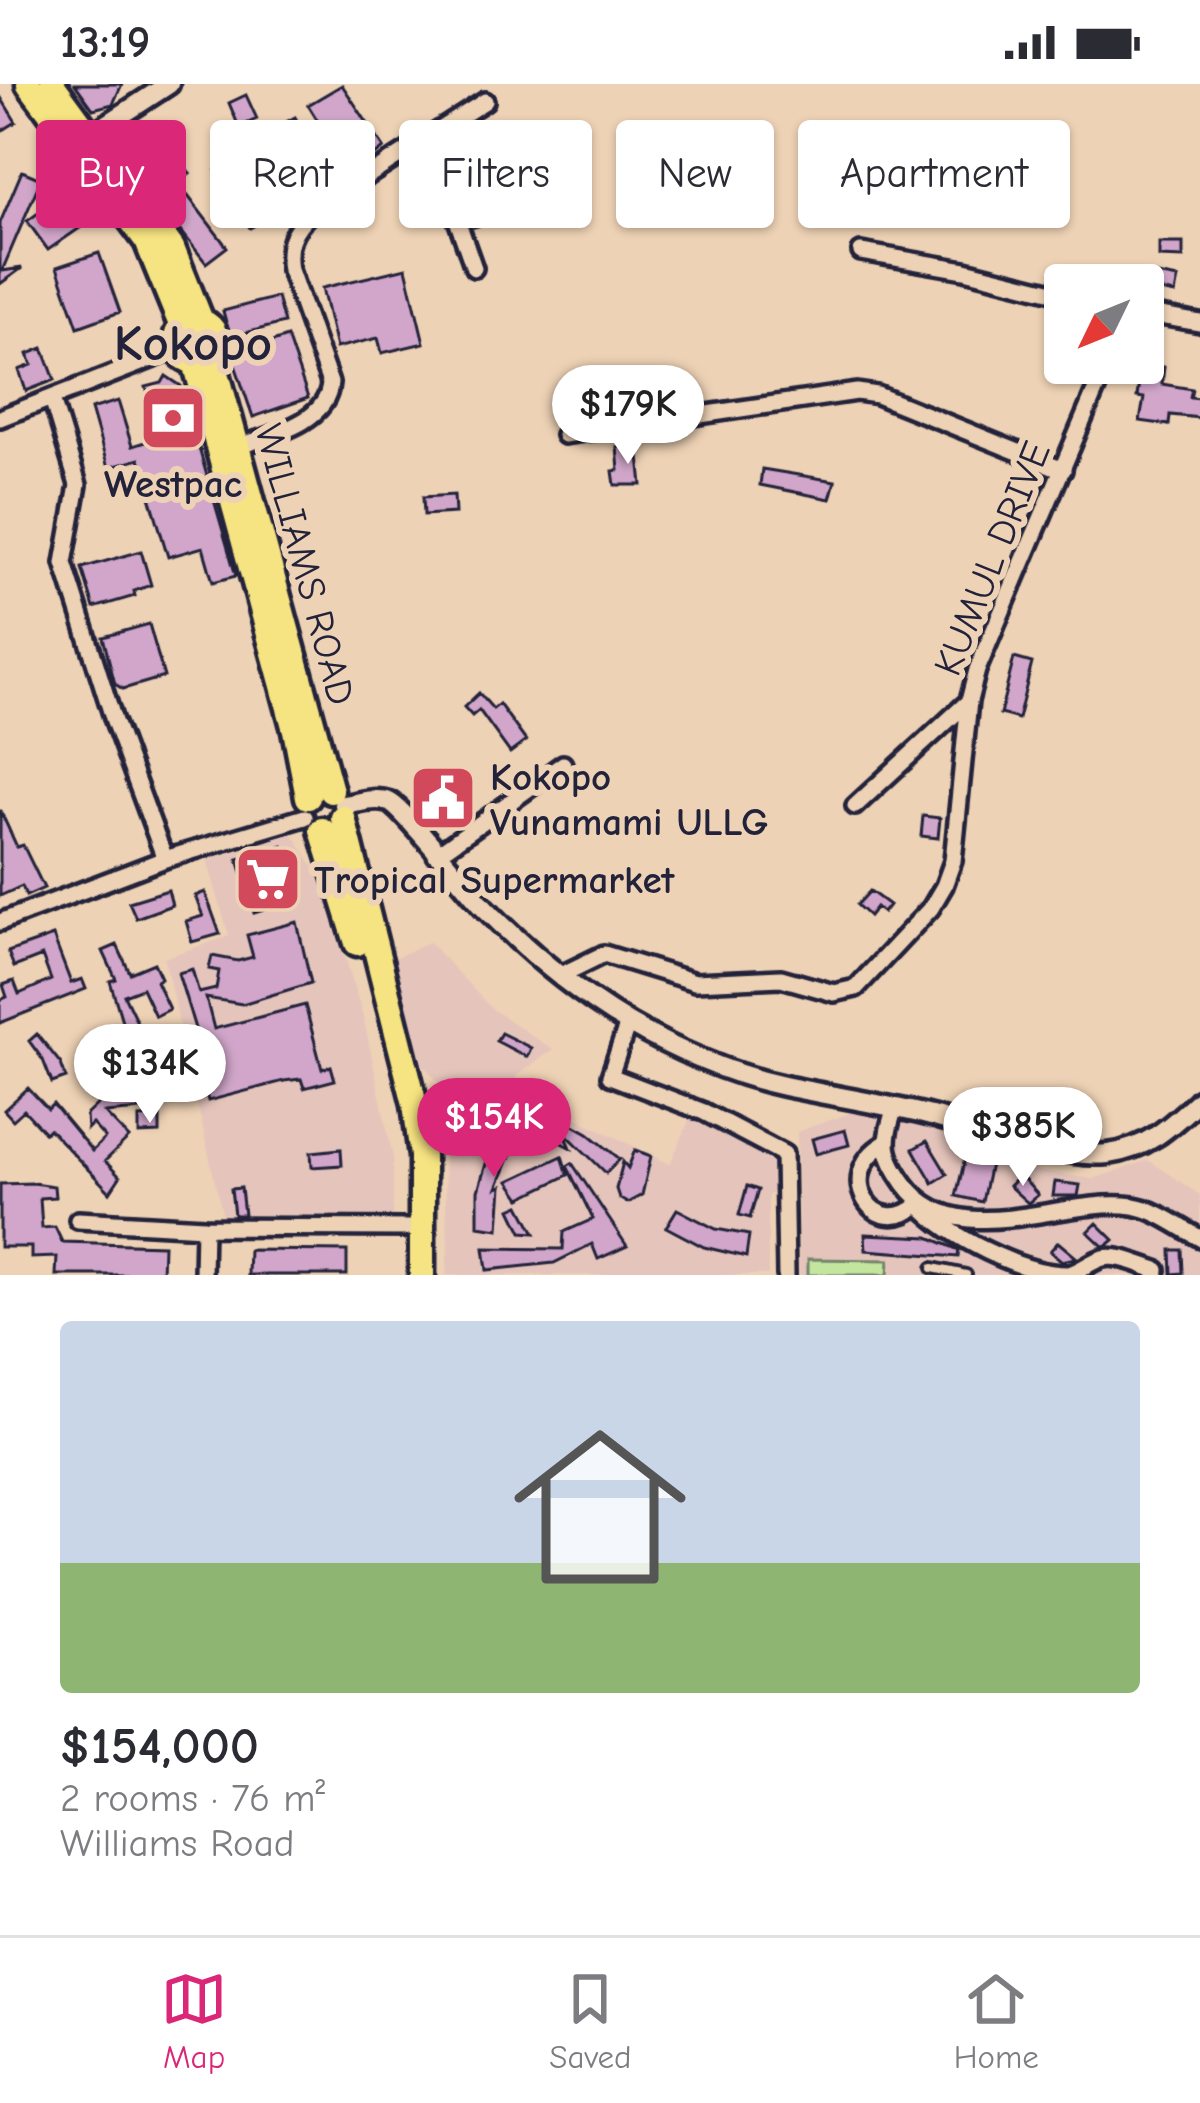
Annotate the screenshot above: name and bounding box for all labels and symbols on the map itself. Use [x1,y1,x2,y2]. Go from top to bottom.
north arrow [1044,264,1164,384]
district label: Kokopo [114,314,272,373]
pin: $179K [544,365,712,467]
bank icon: Westpac [138,383,208,453]
street label: WILLIAMS ROAD [245,419,364,710]
street label: KUMUL DRIVE [925,435,1060,682]
place label: Westpac [104,462,242,507]
place label: Kokopo Vunamami ULLG [490,755,769,845]
public building icon: Kokopo Vunamami ULLG [408,763,478,833]
supermarket icon: Tropical Supermarket [233,844,303,914]
place label: Tropical Supermarket [314,858,676,903]
pin: $134K [66,1024,234,1126]
pin: $154K [410,1078,578,1180]
pin: $385K [939,1087,1107,1189]

